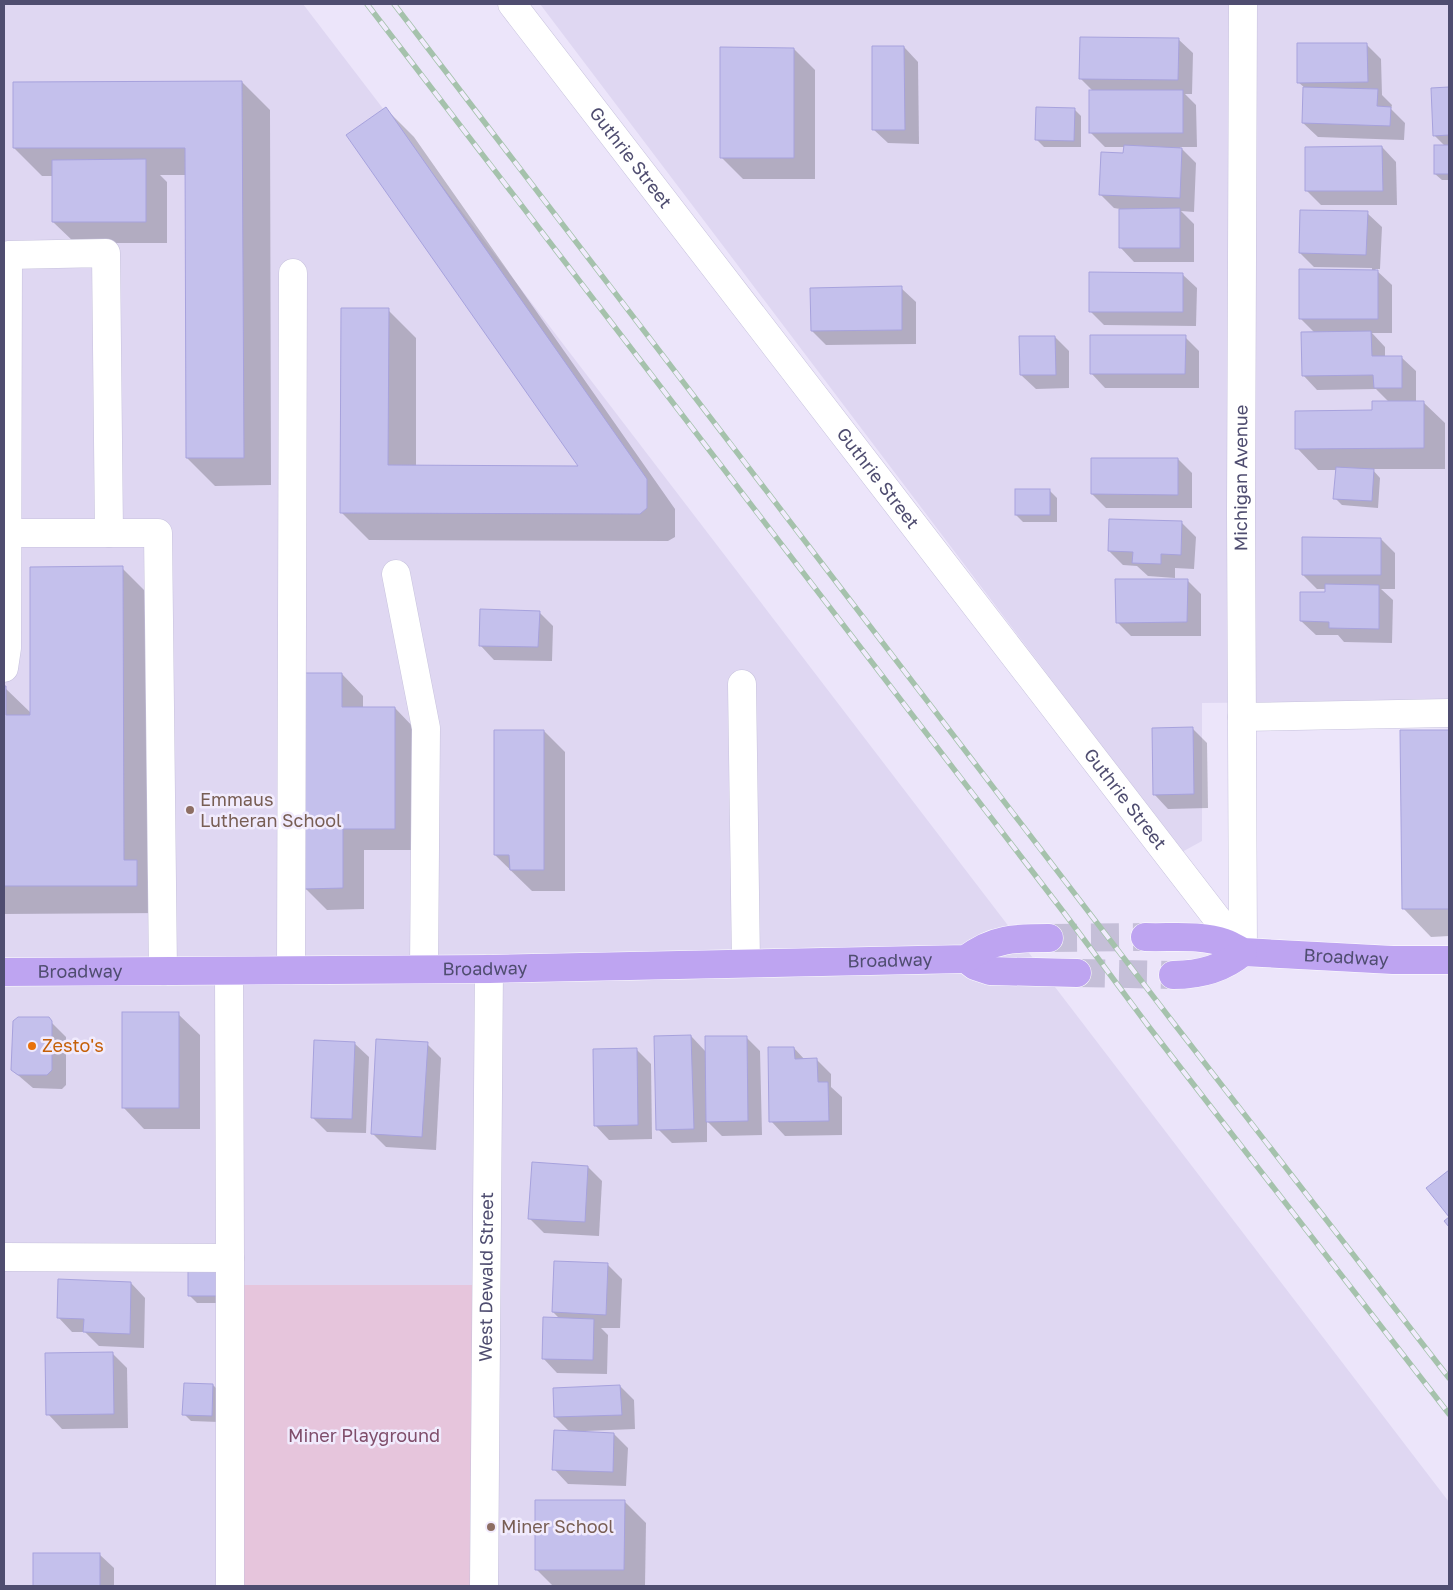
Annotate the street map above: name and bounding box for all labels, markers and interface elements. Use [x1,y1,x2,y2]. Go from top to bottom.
street label: Guthrie Street [585,102,677,212]
street label: Michigan Avenue [1229,405,1251,551]
street label: Guthrie Street [833,423,925,533]
street label: Guthrie Street [1080,743,1172,853]
place label: Emmaus Lutheran School [200,788,342,831]
marker: Emmaus Lutheran School [184,804,196,816]
street label: Broadway [1303,943,1389,970]
street label: Broadway [847,948,933,971]
street label: Broadway [442,956,528,979]
street label: Broadway [37,959,123,982]
place label: Zesto's [42,1034,104,1056]
marker: Zesto's [26,1040,38,1052]
street label: West Dewald Street [474,1192,497,1362]
park label: Miner Playground [288,1424,440,1446]
place label: Miner School [501,1515,614,1537]
marker: Miner School [485,1521,497,1533]

